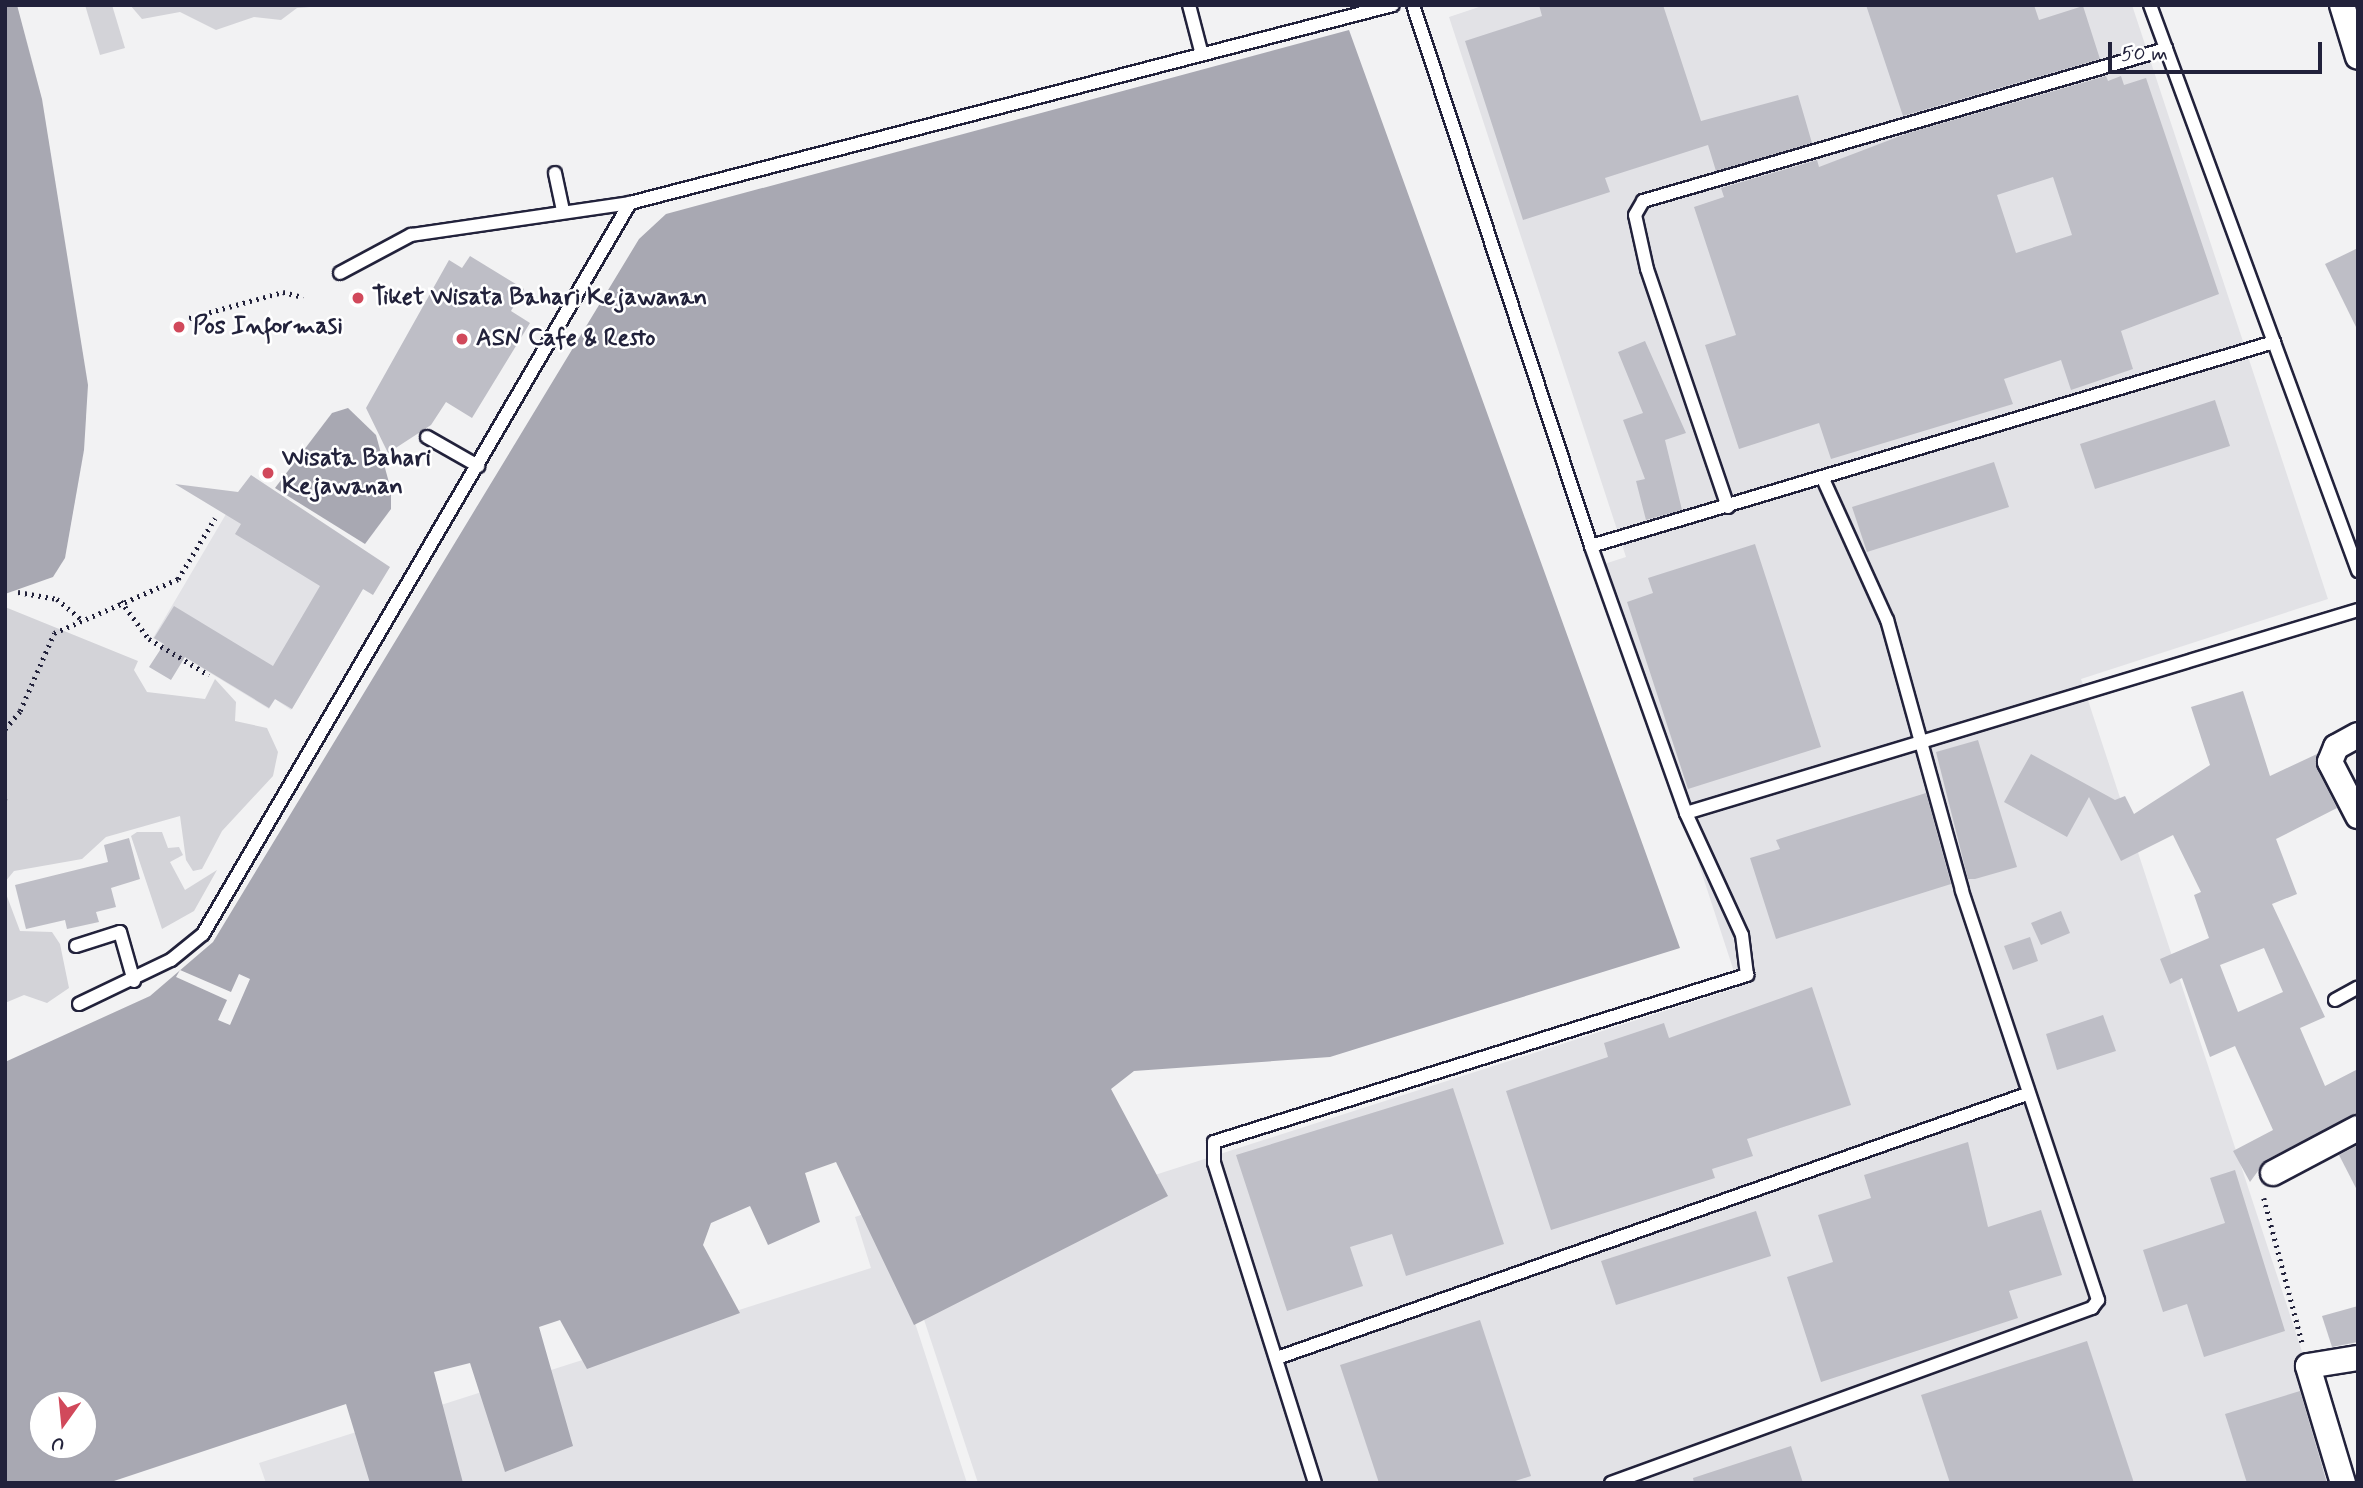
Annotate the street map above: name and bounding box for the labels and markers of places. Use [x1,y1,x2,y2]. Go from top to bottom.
place label: Tiket Wisata Bahari Kejawanan [372,284,707,312]
marker: Tiket Wisata Bahari Kejawanan [350,290,366,306]
place label: Pos Informasi [193,313,335,341]
marker: Pos Informasi [171,319,187,335]
place label: ASN Cafe & Resto [476,325,657,353]
marker: ASN Cafe & Resto [454,331,470,347]
place label: Wisata Bahari Kejawanan [282,445,431,501]
marker: Wisata Bahari Kejawanan [260,465,276,481]

